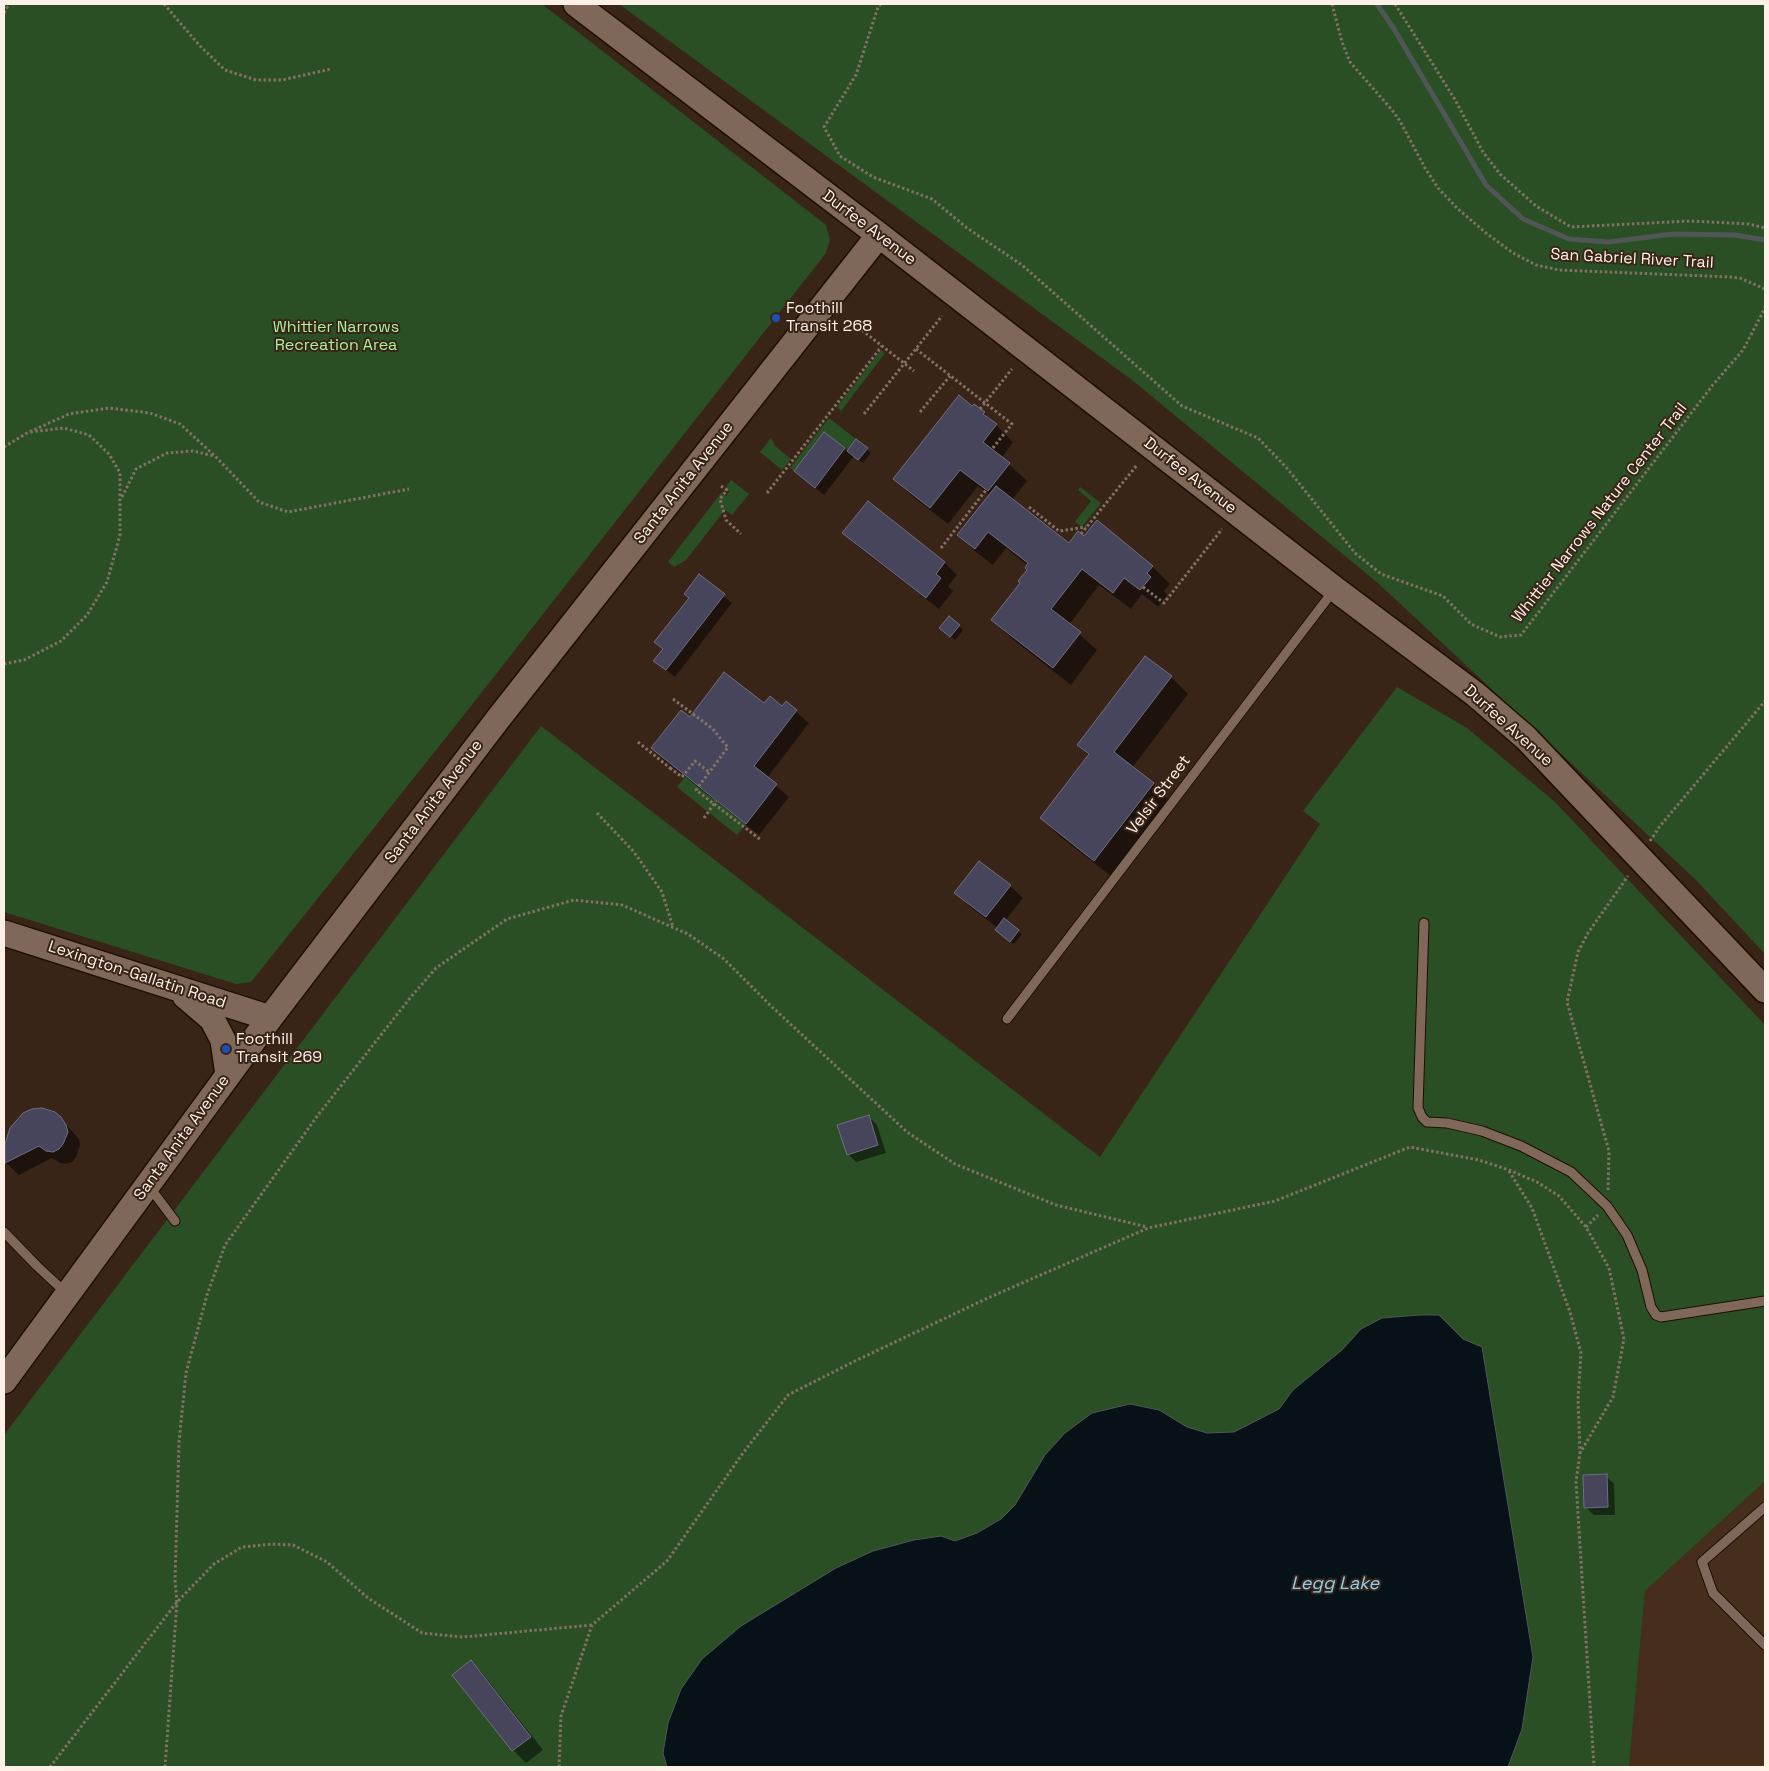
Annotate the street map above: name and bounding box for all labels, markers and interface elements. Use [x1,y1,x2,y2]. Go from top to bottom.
street label: Durfee Avenue [818,186,920,270]
street label: San Gabriel River Trail [1550,245,1714,273]
place label: Foothill Transit 268 [786,299,872,337]
marker: Foothill Transit 268 [770,312,782,324]
park label: Whittier Narrows Recreation Area [273,318,399,356]
street label: Whittier Narrows Nature Center Trail [1508,399,1692,627]
street label: Santa Anita Avenue [630,418,738,548]
street label: Durfee Avenue [1140,434,1240,518]
street label: Durfee Avenue [1460,681,1556,771]
street label: Santa Anita Avenue [381,736,487,868]
street label: Velsir Street [1123,752,1195,838]
street label: Lexington-Gallatin Road [46,937,228,1013]
place label: Foothill Transit 269 [236,1030,322,1068]
marker: Foothill Transit 269 [220,1043,232,1055]
street label: Santa Anita Avenue [130,1072,234,1204]
water label: Legg Lake [1291,1573,1379,1595]

